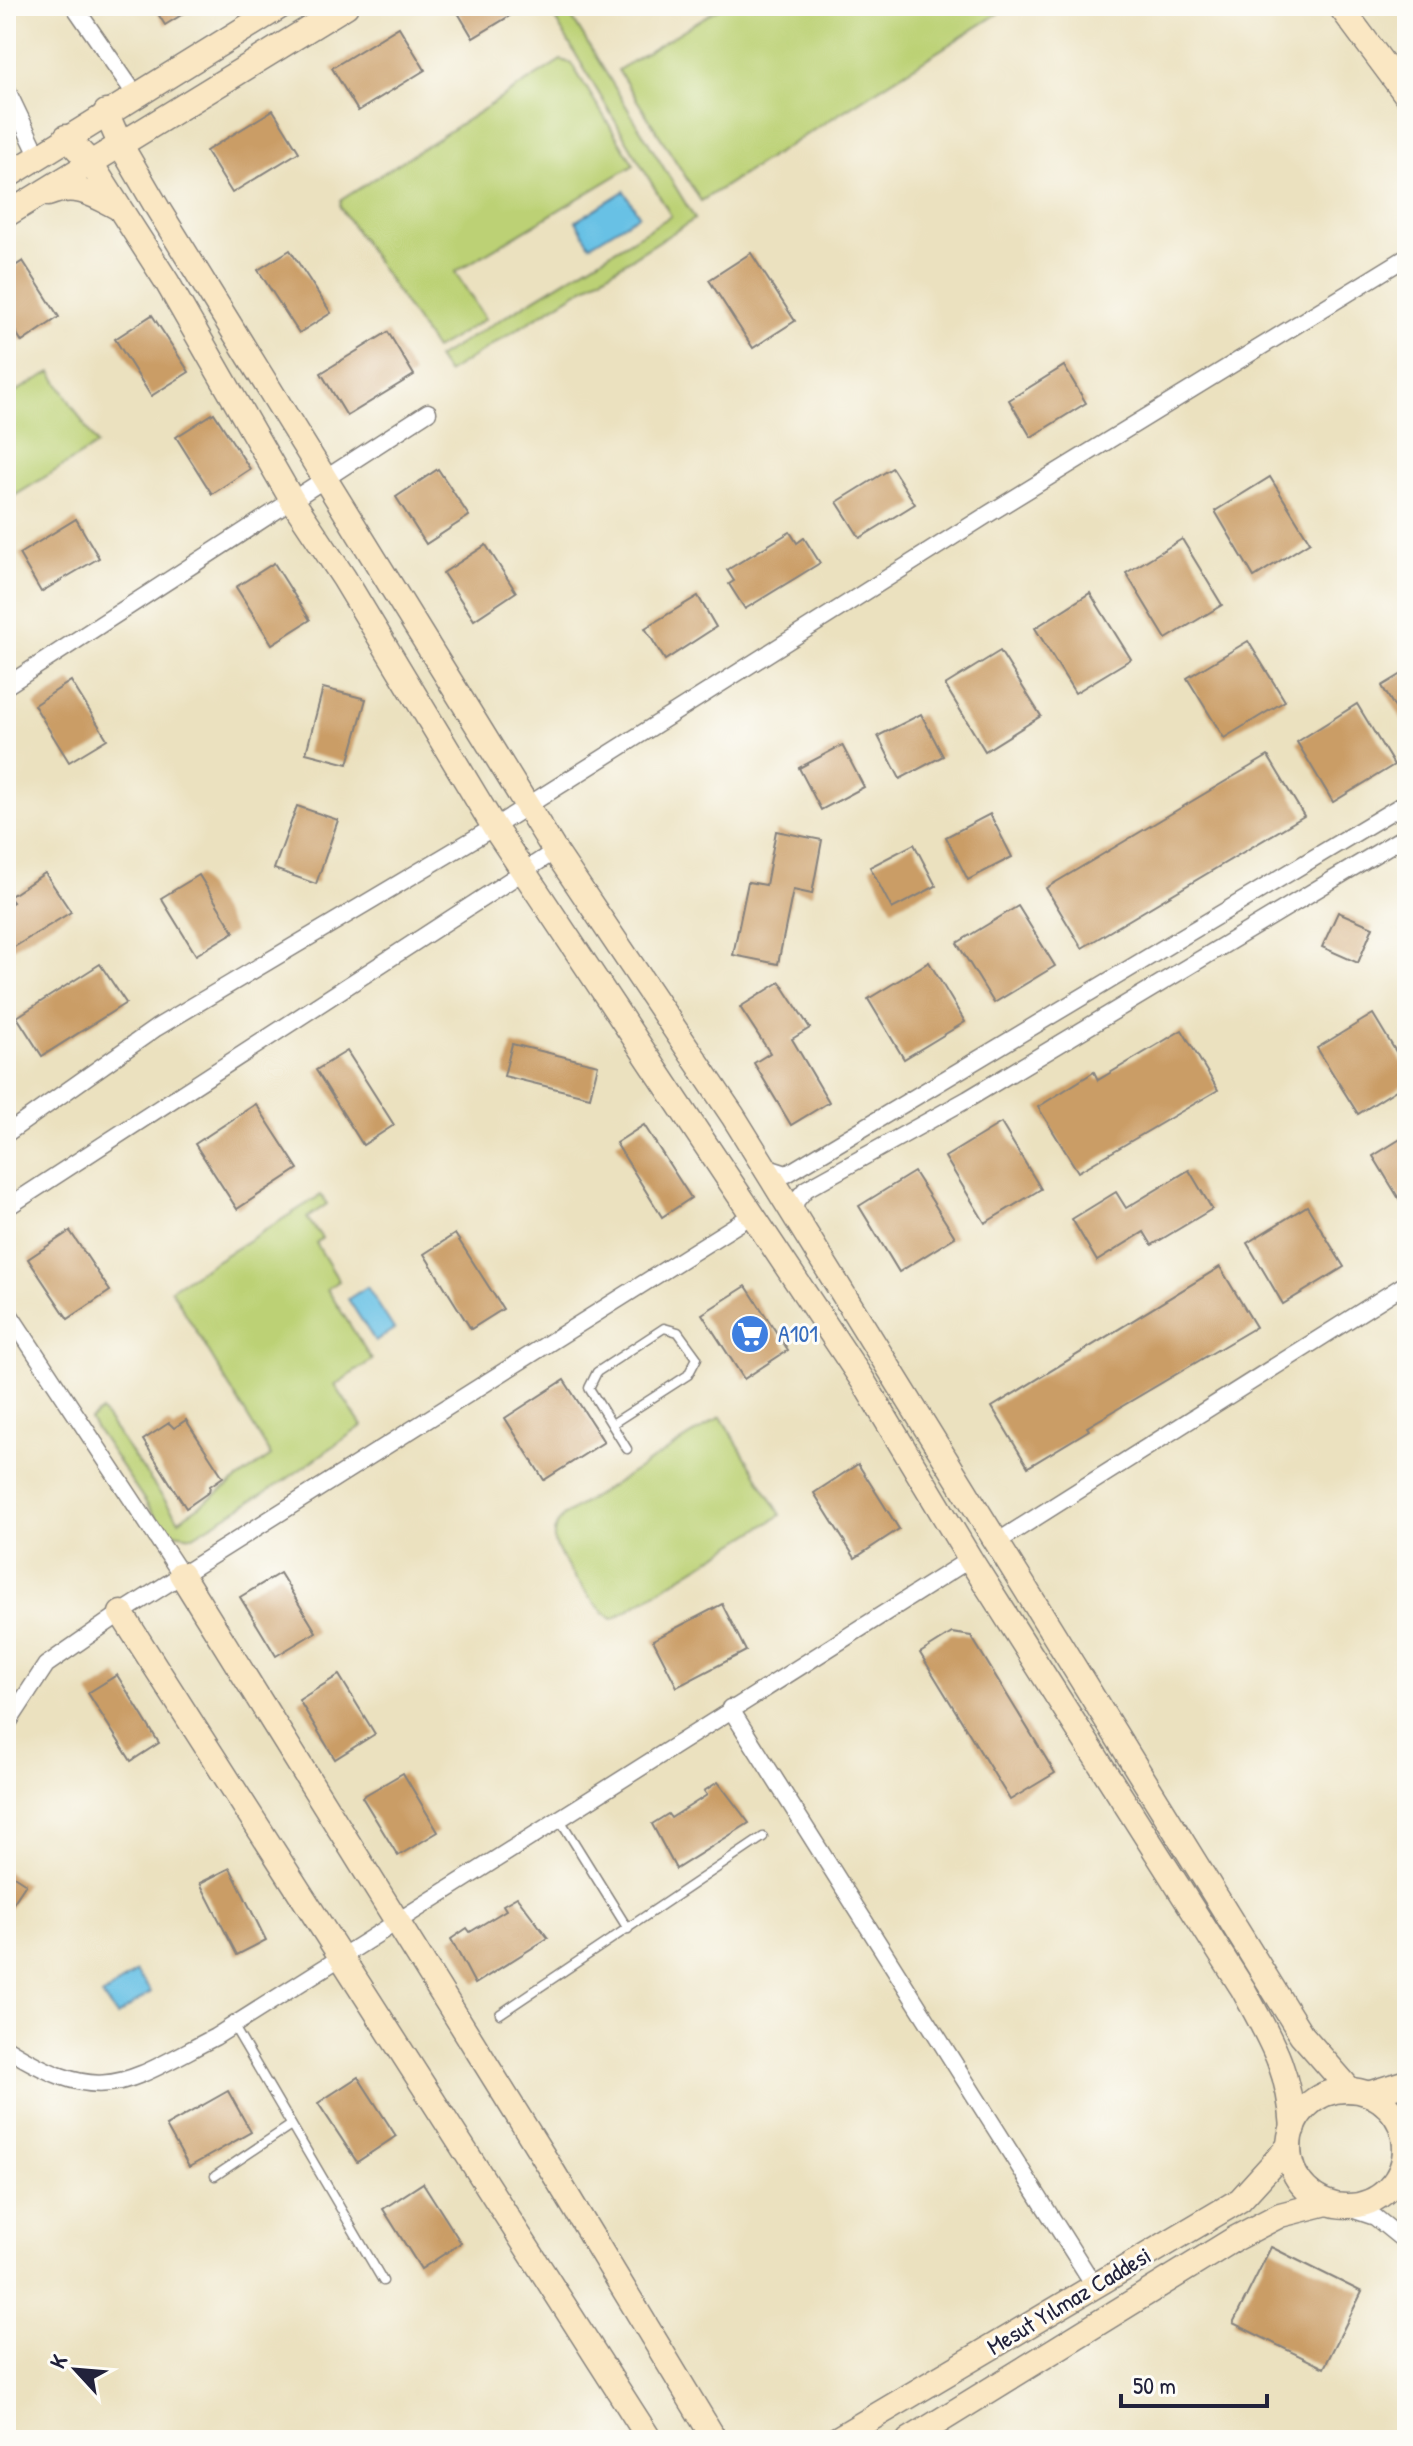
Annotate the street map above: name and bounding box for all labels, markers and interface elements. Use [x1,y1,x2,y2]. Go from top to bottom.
supermarket icon: A101 [729,1313,771,1355]
place label: A101 [778,1317,818,1349]
street label: Mesut Yılmaz Caddesi [981,2239,1156,2362]
north arrow [36,2330,116,2410]
text: K [42,2349,74,2373]
scale bar [1121,2358,1267,2408]
text: 50 m [1133,2369,1176,2401]

